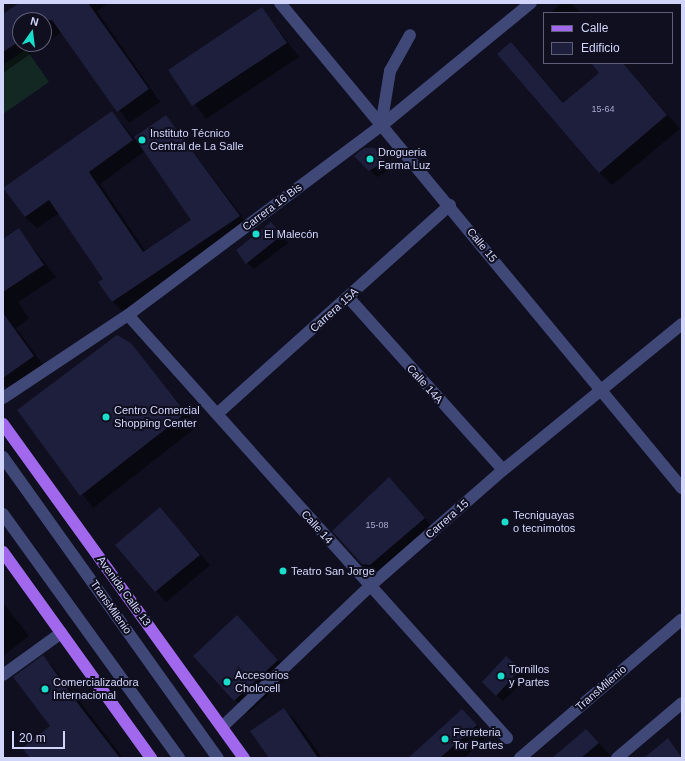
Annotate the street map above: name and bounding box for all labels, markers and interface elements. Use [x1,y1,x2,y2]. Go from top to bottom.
north arrow [12,12,52,52]
legend [543,12,673,64]
text: N [29,15,40,28]
text: Calle [581,21,608,35]
text: Edificio [581,41,620,55]
house number: 15-64 [591,104,615,114]
place label: Instituto Técnico Central de La Salle [150,127,244,153]
marker: Instituto Técnico Central de La Salle [137,135,147,145]
place label: Drogueria Farma Luz [378,146,431,172]
marker: Drogueria Farma Luz [365,154,375,164]
street label: Carrera 16 Bis [240,180,304,234]
street label: Calle 15 [464,225,500,265]
place label: El Malecón [264,227,318,241]
marker: El Malecón [251,229,261,239]
street label: Carrera 15A [307,285,361,335]
street label: Calle 14A [404,362,446,406]
place label: Centro Comercial Shopping Center [114,404,200,430]
marker: Centro Comercial Shopping Center [101,412,111,422]
street label: Carrera 15 [423,497,471,541]
street label: Calle 14 [299,508,335,546]
place label: Tecniguayas o tecnimotos [513,509,575,535]
marker: Tecniguayas o tecnimotos [500,517,510,527]
house number: 15-08 [365,520,389,530]
street label: Avenida Calle 13 [94,554,154,628]
place label: Teatro San Jorge [291,564,375,578]
marker: Teatro San Jorge [278,566,288,576]
street label: TransMilenio [88,578,134,636]
street label: TransMilenio [573,662,629,714]
place label: Tornillos y Partes [509,663,549,689]
place label: Accesorios Cholocell [235,669,289,695]
marker: Tornillos y Partes [496,671,506,681]
place label: Comercializadora Internacional [53,676,139,702]
marker: Accesorios Cholocell [222,677,232,687]
marker: Comercializadora Internacional [40,684,50,694]
scale bar [14,723,67,749]
place label: Ferreteria Tor Partes [453,726,503,752]
text: 20 m [19,731,46,745]
marker: Ferreteria Tor Partes [440,734,450,744]

